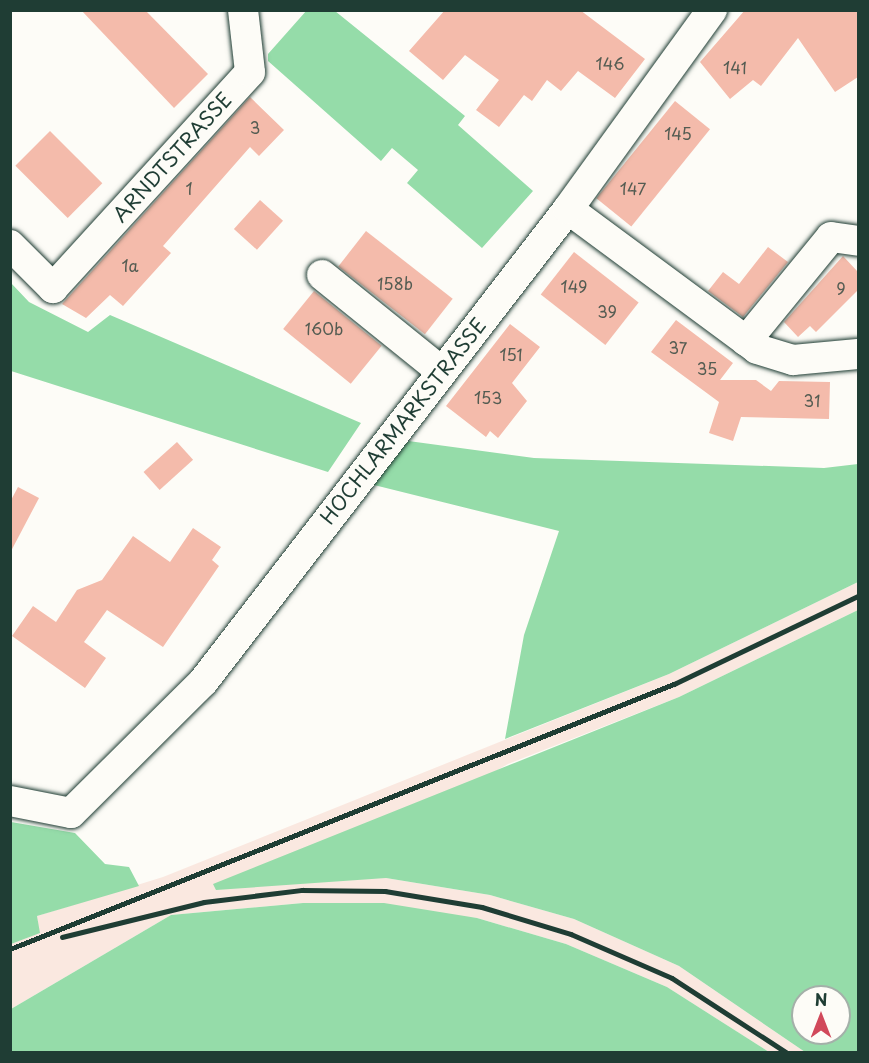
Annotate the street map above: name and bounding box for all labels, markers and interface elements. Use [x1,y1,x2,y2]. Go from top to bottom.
house number: 146 [595,53,625,73]
house number: 141 [723,57,747,77]
street label: ARNDTSTRASSE [108,87,236,227]
house number: 3 [250,117,260,137]
house number: 145 [664,123,692,143]
house number: 1 [185,178,193,198]
house number: 147 [620,178,646,198]
house number: 1a [121,255,139,275]
house number: 158b [377,273,413,293]
house number: 149 [561,276,587,296]
house number: 9 [836,278,846,298]
house number: 39 [597,301,617,321]
street label: HOCHLARMARKSTRASSE [315,313,491,529]
house number: 160b [305,318,343,338]
house number: 37 [669,337,687,357]
house number: 151 [499,344,523,364]
house number: 35 [697,358,717,378]
house number: 153 [474,387,502,407]
house number: 31 [804,390,820,410]
north arrow [791,985,851,1045]
text: N [815,987,827,1011]

